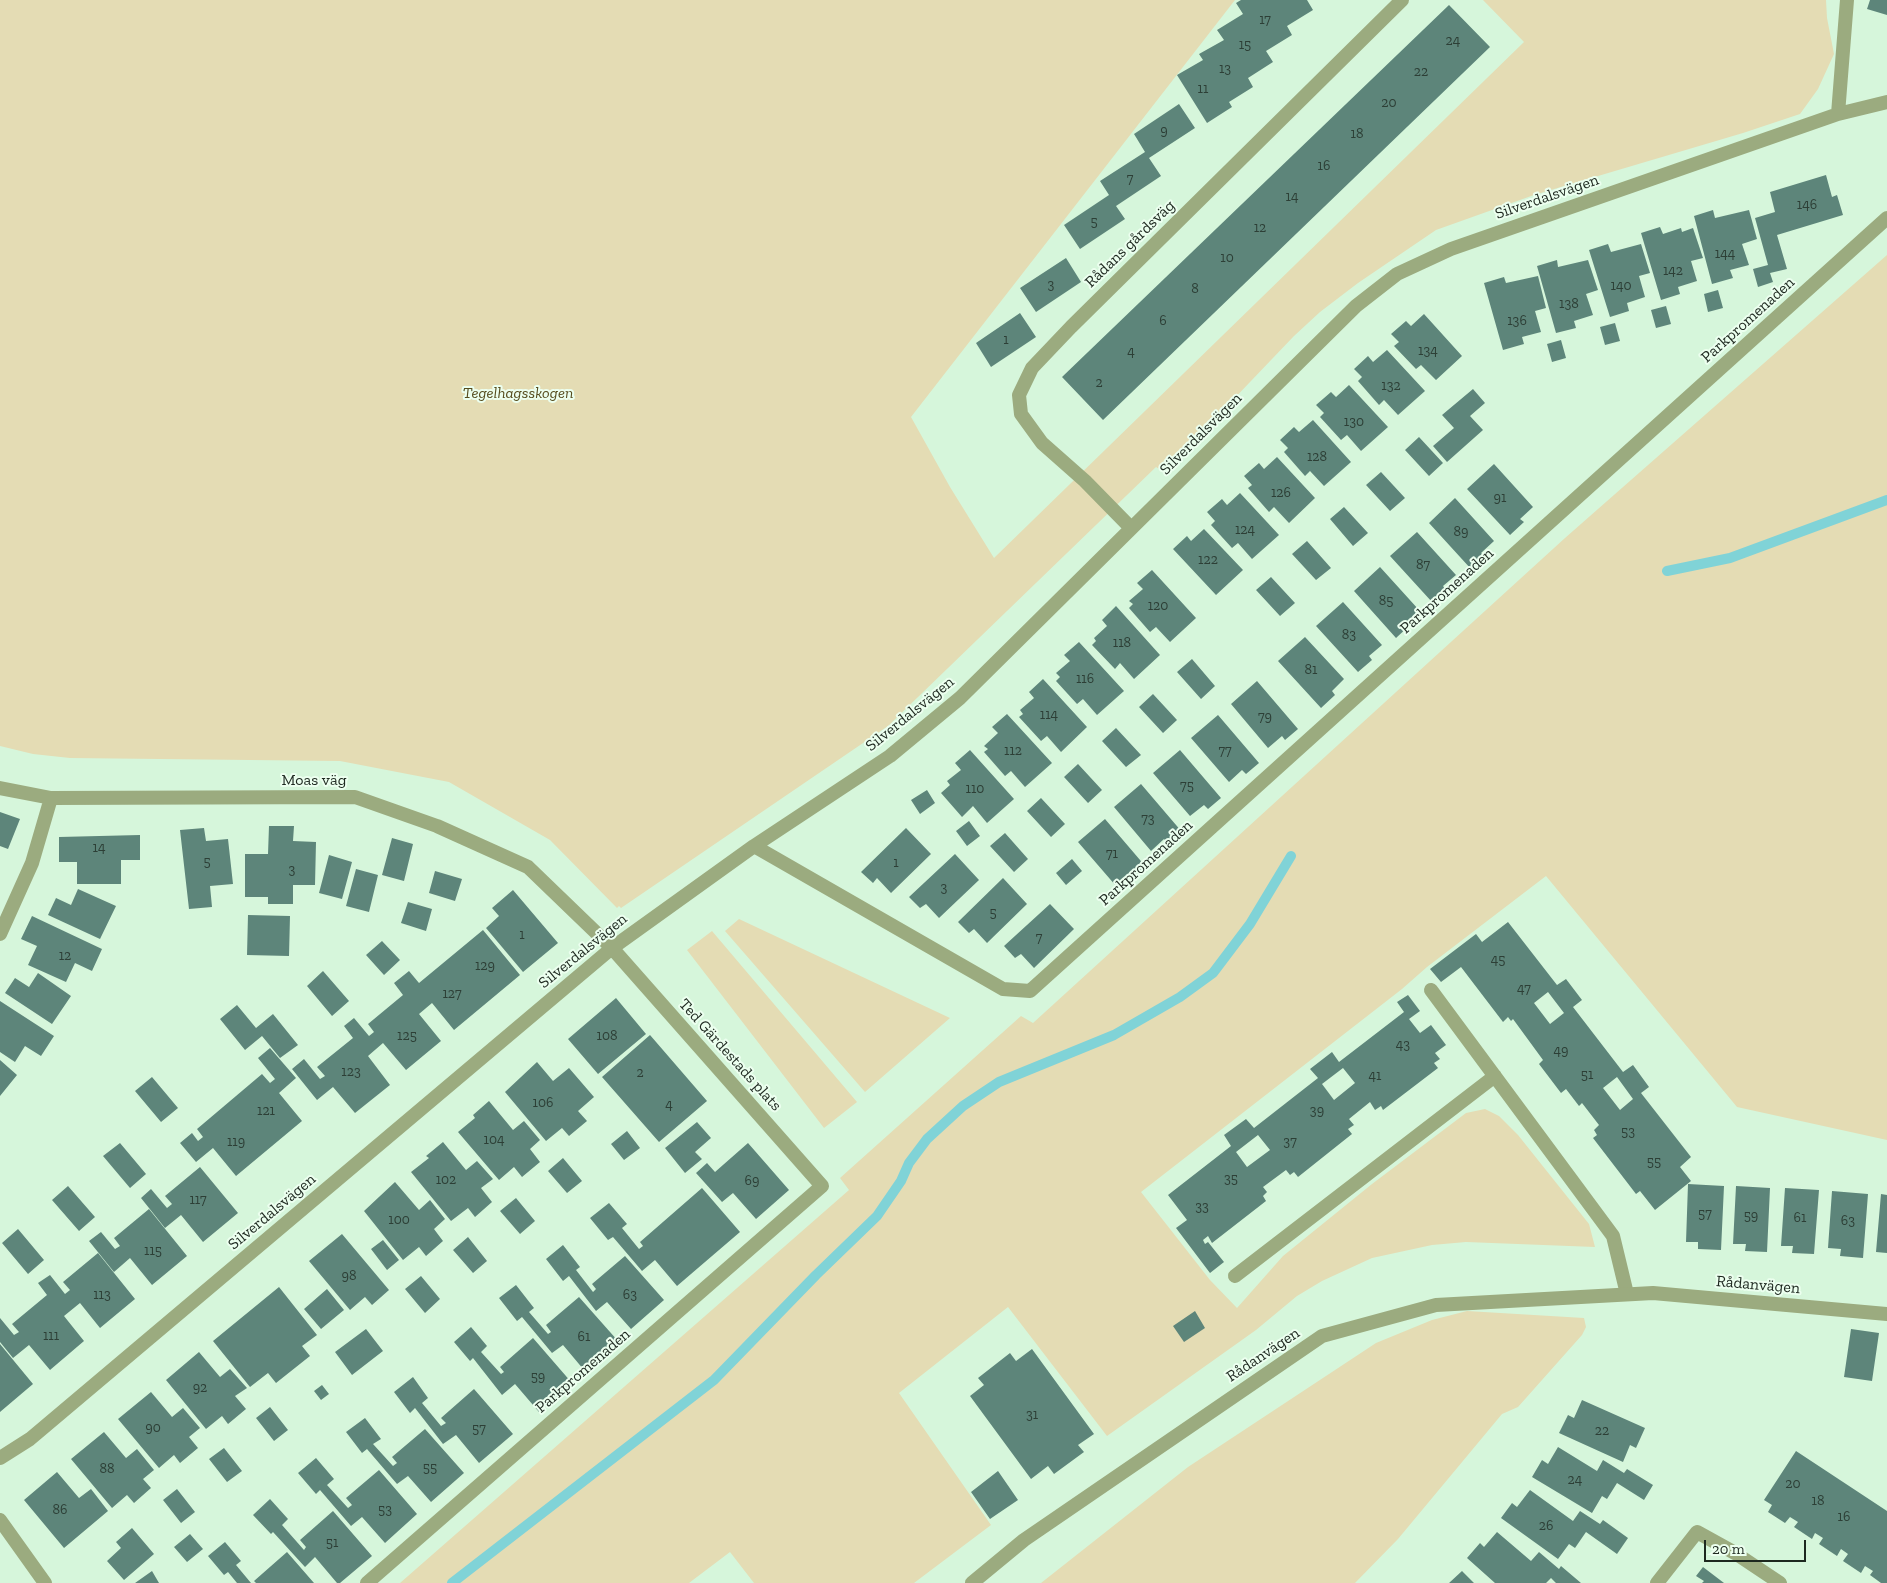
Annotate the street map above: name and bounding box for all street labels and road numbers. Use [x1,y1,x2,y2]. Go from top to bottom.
street label: Silverdalsvägen [1493,170,1601,224]
street label: Rådans gårdsväg [1081,196,1179,292]
street label: Parkpromenaden [1697,273,1799,367]
street label: Silverdalsvägen [1156,389,1246,479]
street label: Parkpromenaden [1396,544,1498,638]
street label: Silverdalsvägen [862,672,958,756]
street label: Moas väg [282,770,346,790]
street label: Parkpromenaden [1095,816,1197,910]
street label: Silverdalsvägen [535,909,631,993]
street label: Ted Gärdestads plats [675,995,785,1115]
street label: Silverdalsvägen [224,1170,320,1254]
street label: Rådanvägen [1715,1272,1801,1298]
street label: Rådanvägen [1223,1323,1303,1387]
street label: Parkpromenaden [532,1325,634,1417]

